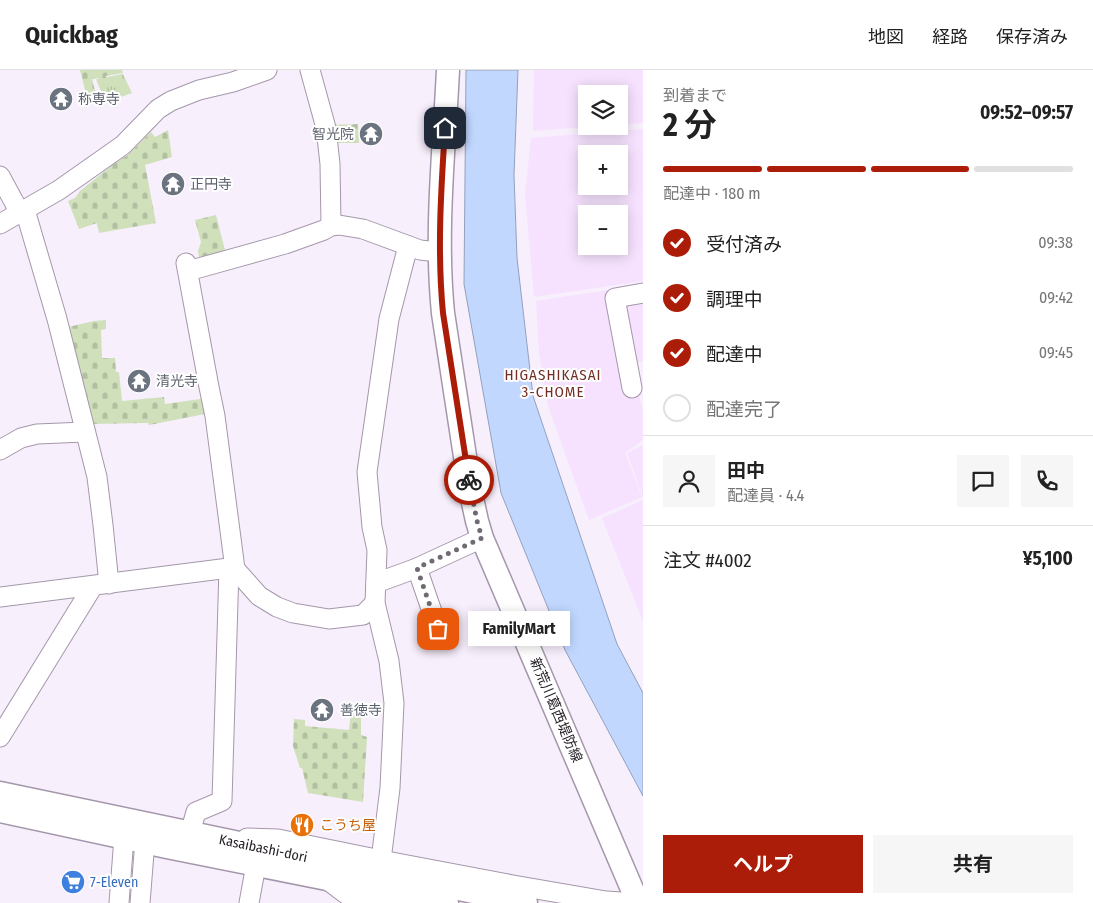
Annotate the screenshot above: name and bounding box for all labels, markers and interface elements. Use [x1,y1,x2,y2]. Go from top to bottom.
text: Quickbag [25,21,118,49]
text: 地図 [868,26,904,48]
text: 経路 [932,26,968,48]
text: 保存済み [996,26,1068,48]
map controls [578,85,628,255]
button: layers [578,85,628,135]
temple icon: 称専寺 [48,86,74,112]
text: 到着まで [663,86,727,105]
place label: 称専寺 [78,91,120,108]
text: 09:52–09:57 [980,101,1073,124]
text: 2 分 [663,106,716,144]
pin [424,107,466,149]
icon: home [431,114,459,142]
temple icon: 智光院 [358,121,384,147]
place label: 智光院 [312,126,354,143]
button: + [578,145,628,195]
temple icon: 正円寺 [160,171,186,197]
place label: 正円寺 [190,176,232,193]
text: 配達中 · 180 m [663,184,761,203]
button: − [578,205,628,255]
icon: check [663,229,691,257]
text: 受付済み [706,233,782,256]
text: 09:38 [1038,233,1073,252]
icon: check [663,284,691,312]
text: 調理中 [706,288,763,311]
text: 09:42 [1039,288,1073,307]
icon: check [663,339,691,367]
text: 配達中 [706,343,763,366]
text: 09:45 [1039,343,1073,362]
district label: HIGASHIKASAI 3-CHOME [505,366,601,401]
temple icon: 清光寺 [126,368,152,394]
place label: 清光寺 [156,373,198,390]
text: 配達完了 [706,398,782,421]
courier [444,455,494,505]
button: person [663,455,715,507]
button: chat [957,455,1009,507]
button: phone [1021,455,1073,507]
text: 田中 [727,459,765,482]
icon: bike [455,466,483,494]
text: 配達員 · 4.4 [727,486,804,505]
text: ¥5,100 [1023,547,1073,570]
text: 注文 #4002 [663,549,752,572]
pin [417,608,459,650]
callout: FamilyMart [468,612,570,646]
icon: bag [424,615,452,643]
text: FamilyMart [482,619,556,638]
street label: 新荒川葛西堤防線 [526,655,586,765]
temple icon: 善徳寺 [309,697,335,723]
place label: 善徳寺 [340,702,382,719]
restaurant icon: こうち屋 [289,812,315,838]
place label: こうち屋 [320,817,376,834]
street label: Kasaibashi-dori [218,831,309,866]
button: ヘルプ [663,835,863,893]
button: 共有 [873,835,1073,893]
supermarket icon: 7-Eleven [60,869,86,895]
place label: 7-Eleven [90,874,138,891]

